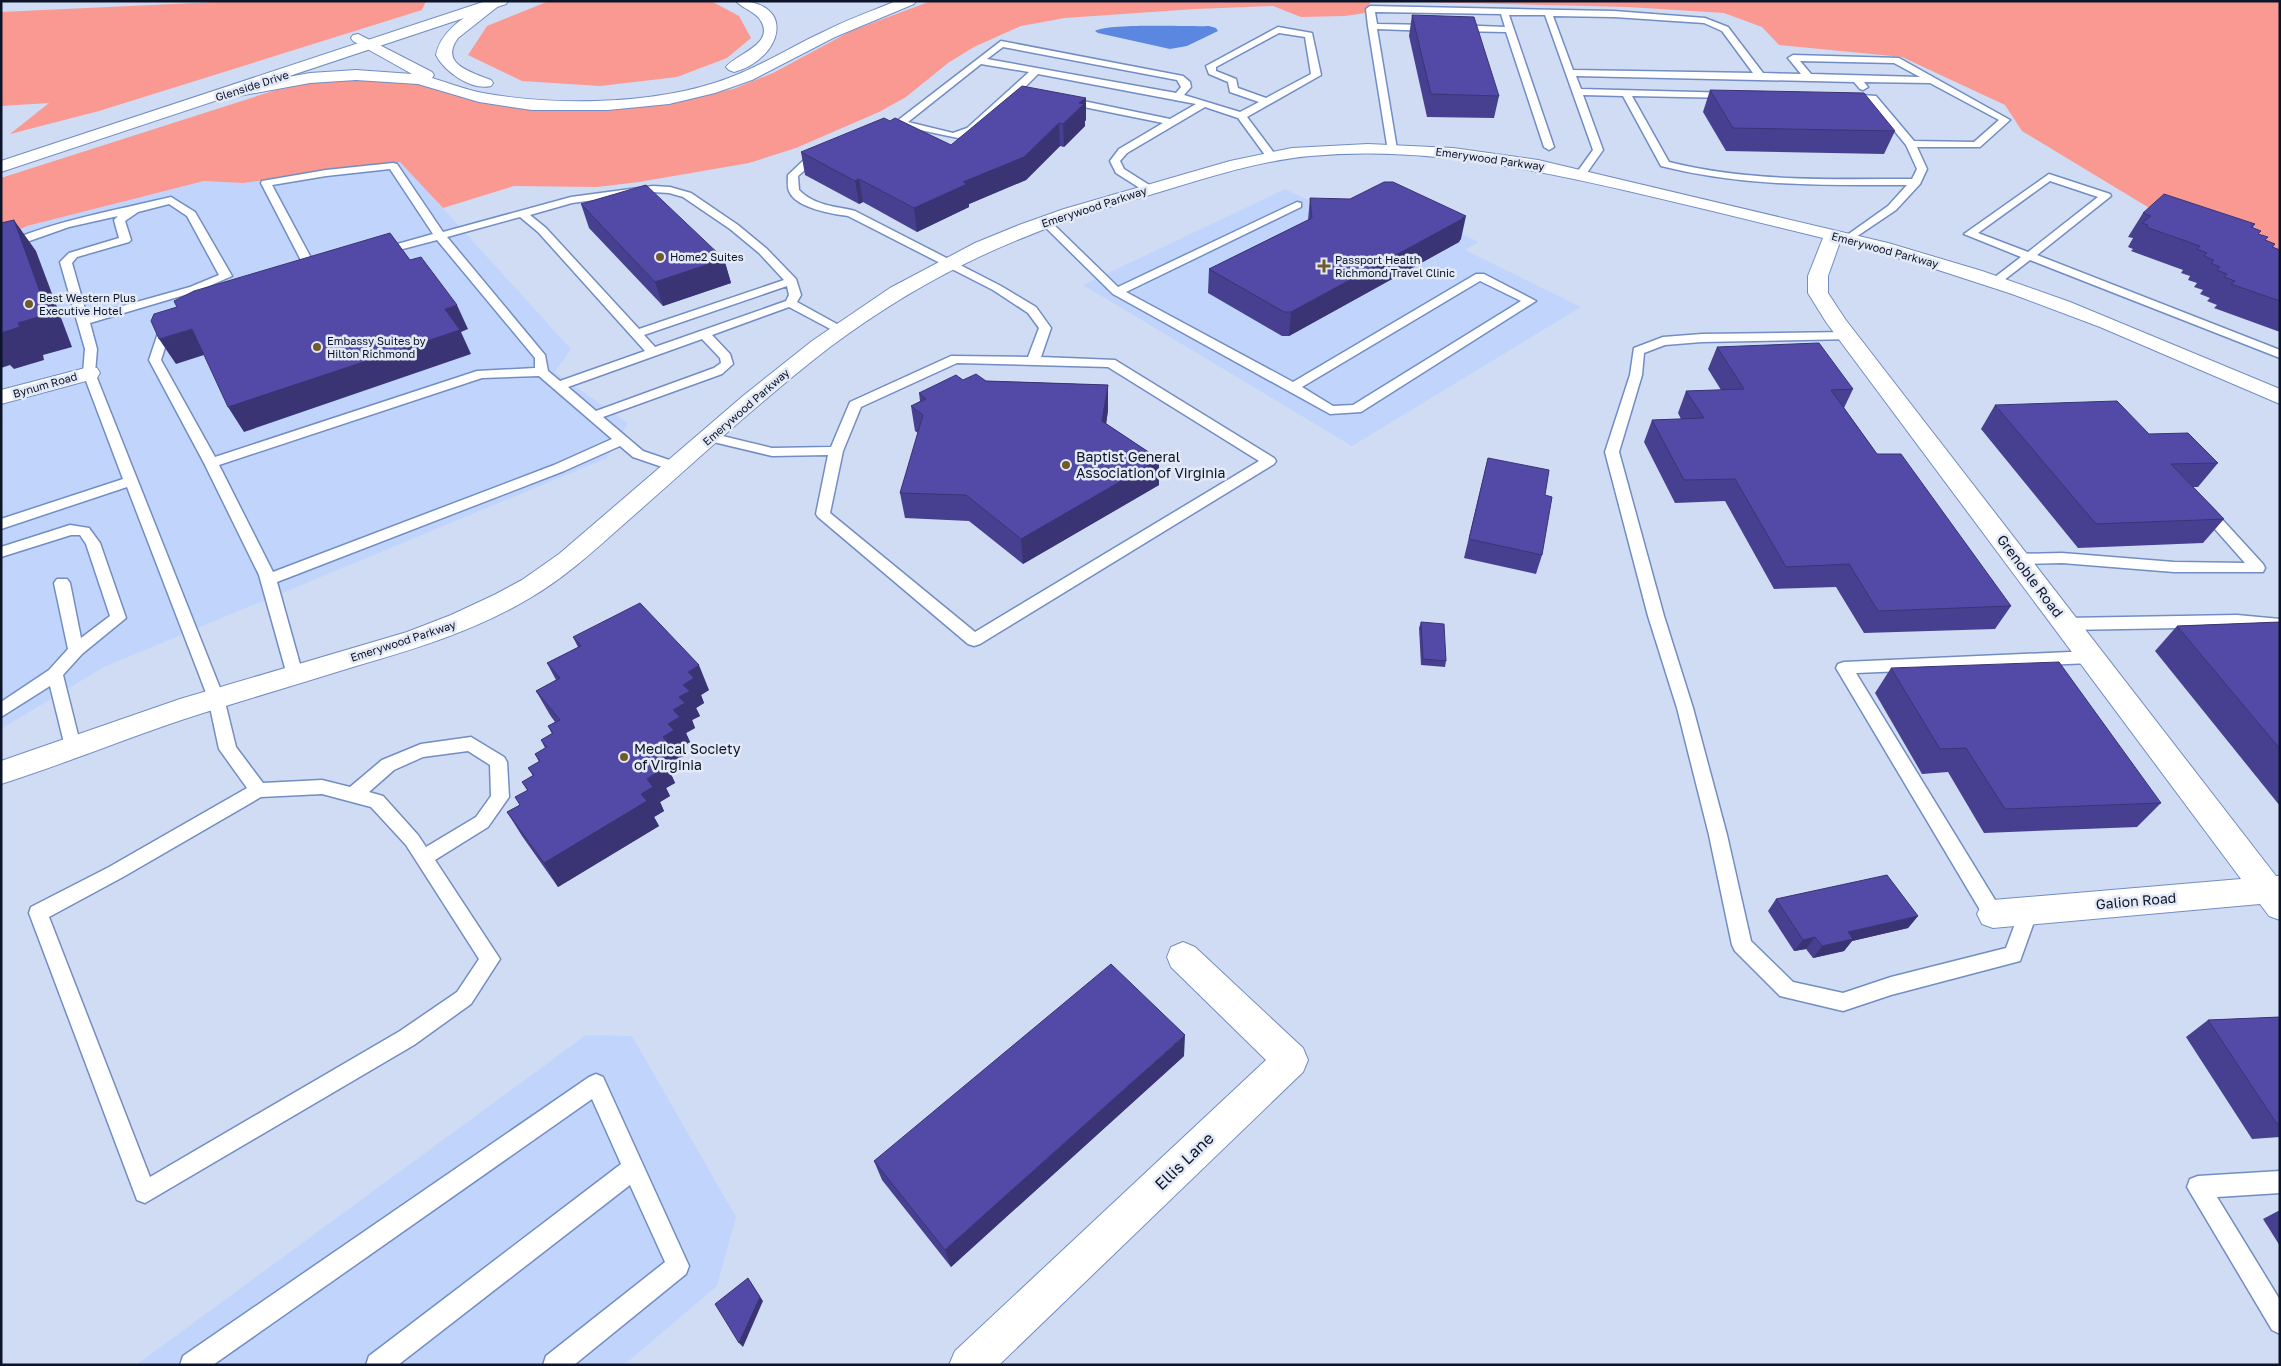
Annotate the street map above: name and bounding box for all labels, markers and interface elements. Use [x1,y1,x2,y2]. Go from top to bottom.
street label: Glenside Drive [214,68,290,103]
street label: Emerywood Parkway [1435,144,1545,173]
street label: Emerywood Parkway [1039,183,1148,230]
street label: Emerywood Parkway [1830,229,1940,270]
place label: Home2 Suites [670,250,744,263]
marker: Home2 Suites [654,251,666,263]
place label: Passport Health Richmond Travel Clinic [1335,253,1455,279]
marker: Passport Health Richmond Travel Clinic [1317,259,1331,273]
place label: Best Western Plus Executive Hotel [39,291,136,317]
marker: Best Western Plus Executive Hotel [23,298,35,310]
place label: Embassy Suites by Hilton Richmond [327,334,426,360]
marker: Embassy Suites by Hilton Richmond [311,341,323,353]
street label: Emerywood Parkway [700,366,791,448]
street label: Bynum Road [11,369,79,400]
place label: Baptist General Association of Virginia [1076,448,1226,481]
marker: Baptist General Association of Virginia [1060,459,1072,471]
street label: Grenoble Road [1994,531,2067,620]
street label: Emerywood Parkway [348,617,457,664]
place label: Medical Society of Virginia [634,740,741,773]
marker: Medical Society of Virginia [618,751,630,763]
street label: Galion Road [2095,889,2177,912]
street label: Ellis Lane [1150,1128,1218,1194]

